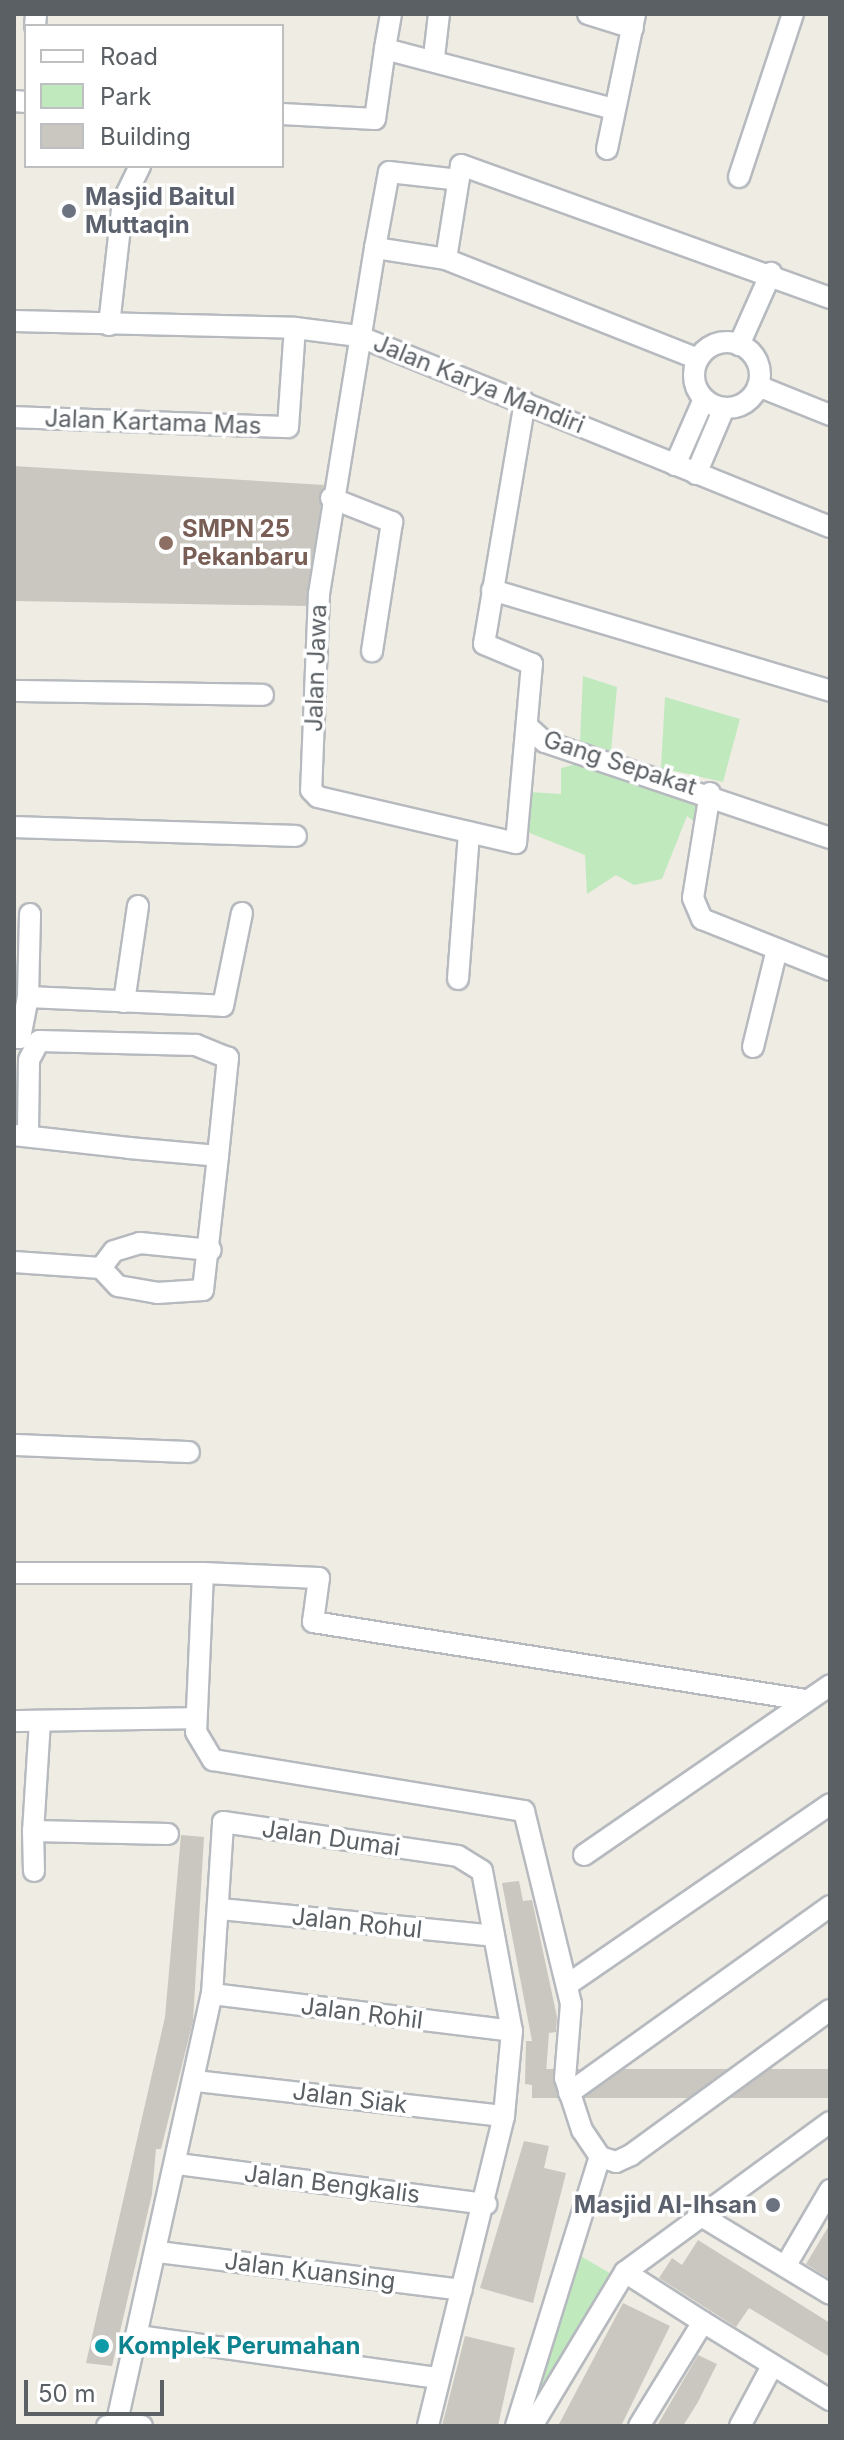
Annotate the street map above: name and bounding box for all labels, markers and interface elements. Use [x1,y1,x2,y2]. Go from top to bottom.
legend [24,24,284,168]
text: Road [100,42,158,71]
text: Park [100,82,151,111]
text: Building [100,122,191,151]
place label: Masjid Baitul Muttaqin [85,183,235,239]
marker: Masjid Baitul Muttaqin [60,202,78,220]
street label: Jalan Karya Mandiri [369,328,589,440]
street label: Jalan Kartama Mas [44,404,262,440]
place label: SMPN 25 Pekanbaru [182,515,308,571]
marker: SMPN 25 Pekanbaru [157,534,175,552]
street label: Jalan Jawa [299,604,333,732]
street label: Gang Sepakat [540,725,700,801]
street label: Jalan Dumai [260,1814,402,1862]
street label: Jalan Rohul [290,1902,424,1944]
street label: Jalan Rohil [299,1991,425,2035]
street label: Jalan Siak [291,2077,409,2119]
street label: Jalan Bengkalis [242,2159,422,2209]
place label: Masjid Al-Ihsan [574,2191,757,2219]
marker: Masjid Al-Ihsan [764,2196,782,2214]
street label: Jalan Kuansing [223,2246,397,2296]
place label: Komplek Perumahan [118,2332,360,2360]
marker: Komplek Perumahan [93,2337,111,2355]
scale bar [28,2364,168,2414]
text: 50 m [38,2379,96,2408]

